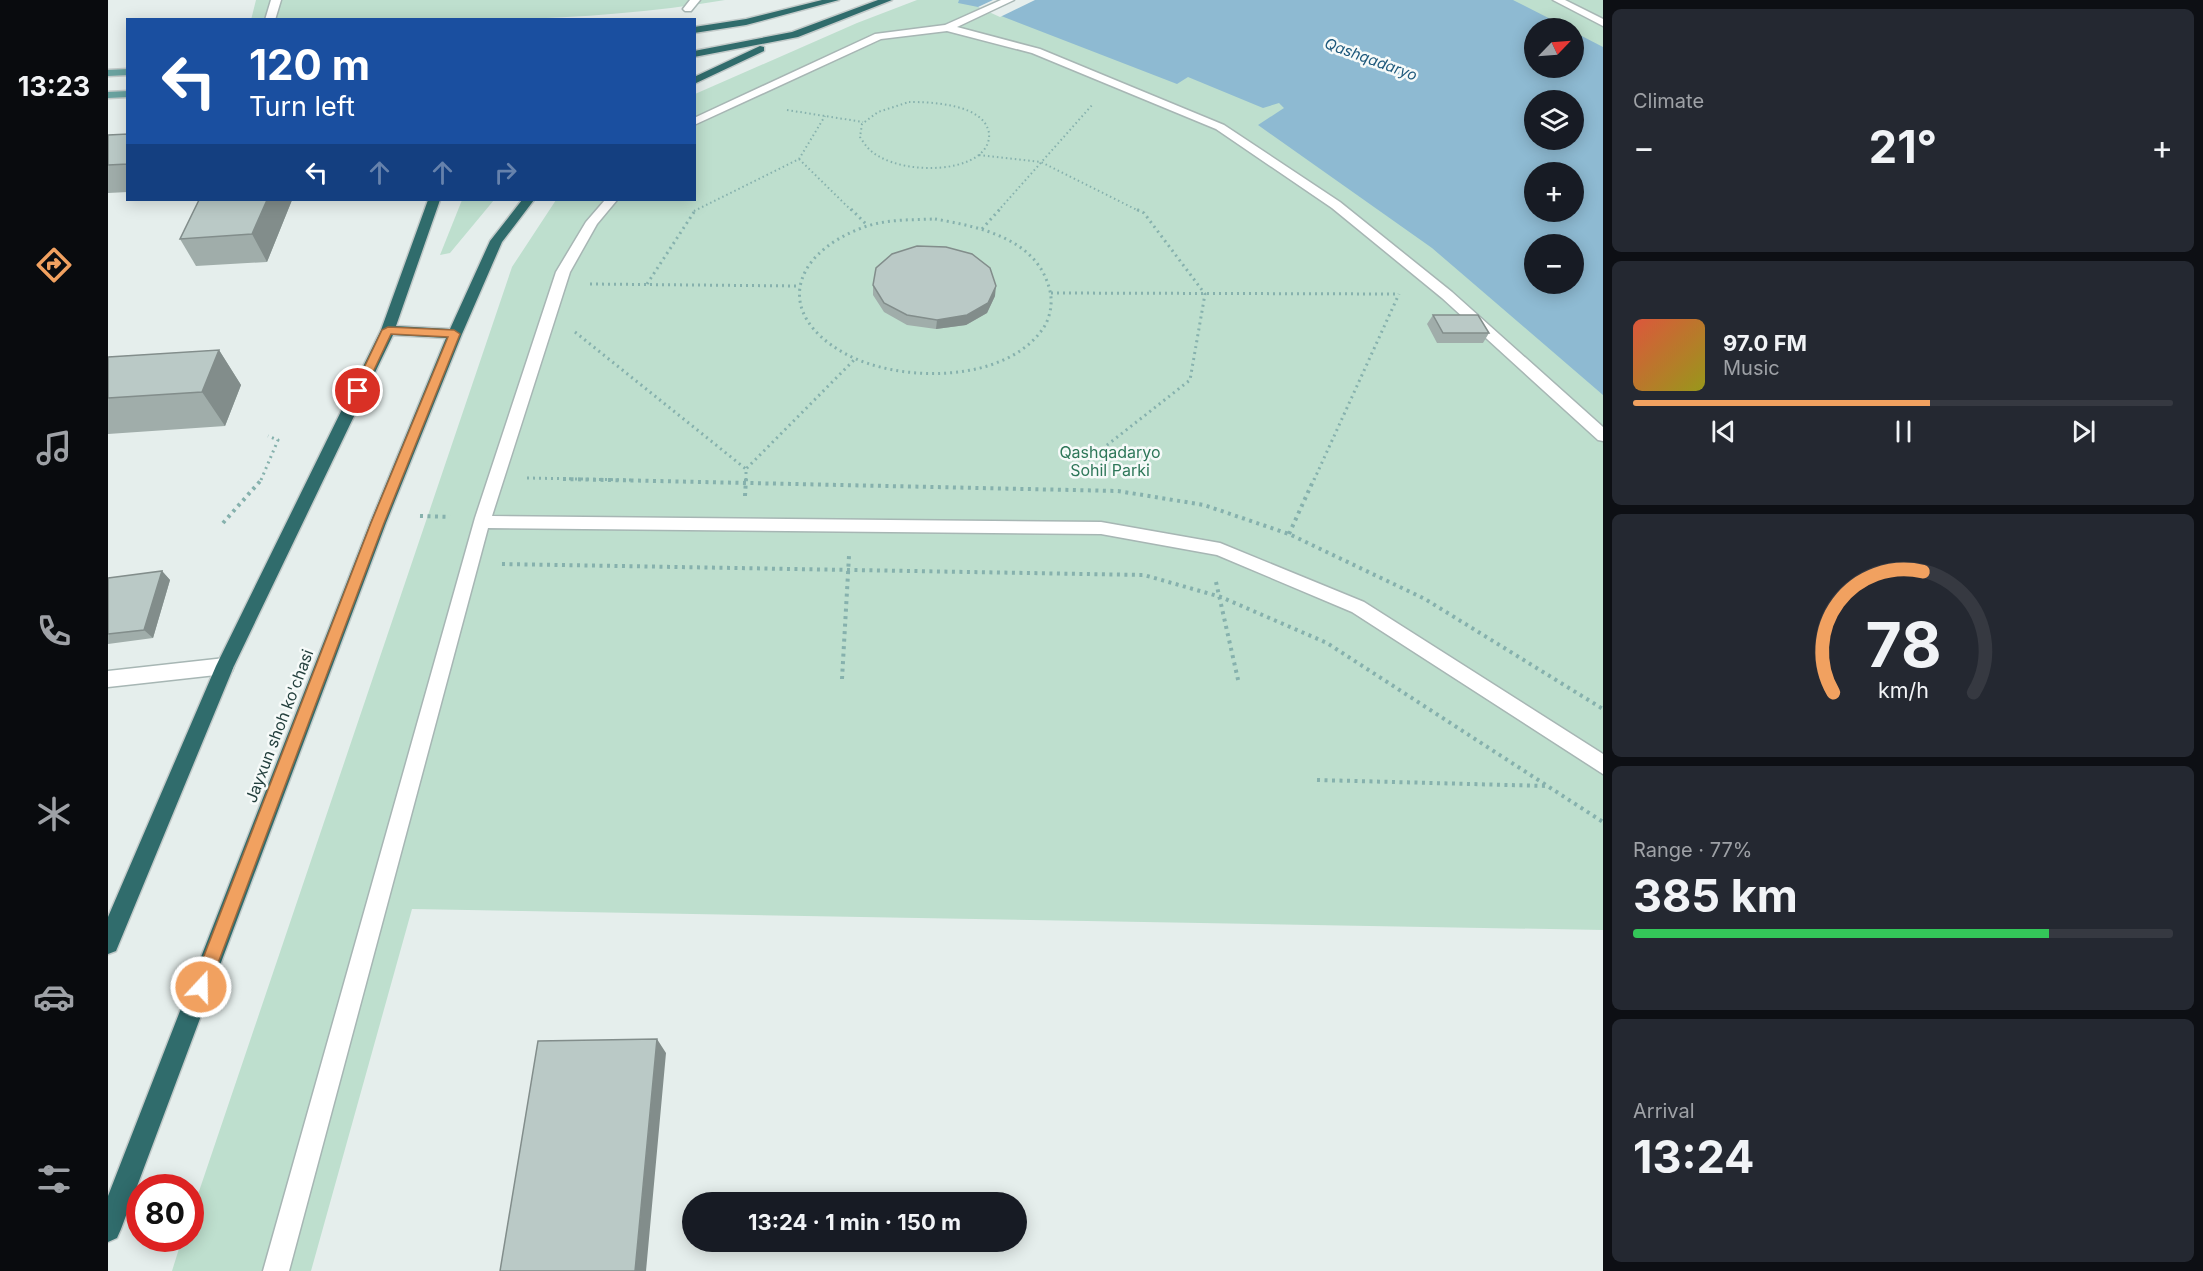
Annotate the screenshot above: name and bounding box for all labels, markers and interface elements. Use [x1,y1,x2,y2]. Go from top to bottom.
north arrow [1524,18,1584,78]
map controls [1524,18,1584,294]
water label: Qashqadaryo [1322,33,1420,85]
text: 120 m [249,39,370,90]
icon: left [150,42,228,120]
text: 13:23 [18,70,90,103]
text: Climate [1633,89,1704,113]
text: Turn left [249,90,355,123]
button: layers [1524,90,1584,150]
text: 21° [1869,119,1937,174]
text: − [1633,127,1655,167]
text: + [2151,127,2173,167]
icon: left [300,156,333,189]
icon: ahead [363,156,396,189]
icon: ahead [426,156,459,189]
icon: right [489,156,522,189]
button: + [1524,162,1584,222]
button: − [1524,234,1584,294]
icon: directions [33,244,75,286]
text: 97.0 FM [1723,330,1807,356]
text: Music [1723,356,1780,380]
pin [332,365,383,416]
icon: arrive [341,374,374,407]
icon: previous [1707,415,1740,448]
icon: pause [1887,415,1920,448]
icon: next [2067,415,2100,448]
icon: music [33,427,75,469]
park label: Qashqadaryo Sohil Parki [1059,442,1161,480]
text: 78 [1865,607,1941,682]
icon: phone [33,610,75,652]
street label: Jayxun shoh ko'chasi [241,646,317,806]
text: km/h [1878,677,1928,703]
icon: climate [33,793,75,835]
text: Range · 77% [1633,838,1752,862]
text: 385 km [1633,868,1798,923]
position arrow [169,955,233,1019]
icon: car [33,976,75,1018]
text: Arrival [1633,1099,1695,1123]
text: 13:24 [1633,1129,1755,1184]
icon: filters [33,1158,75,1200]
speed limit sign: 80 [126,1174,204,1252]
text: 13:24 · 1 min · 150 m [748,1209,961,1235]

